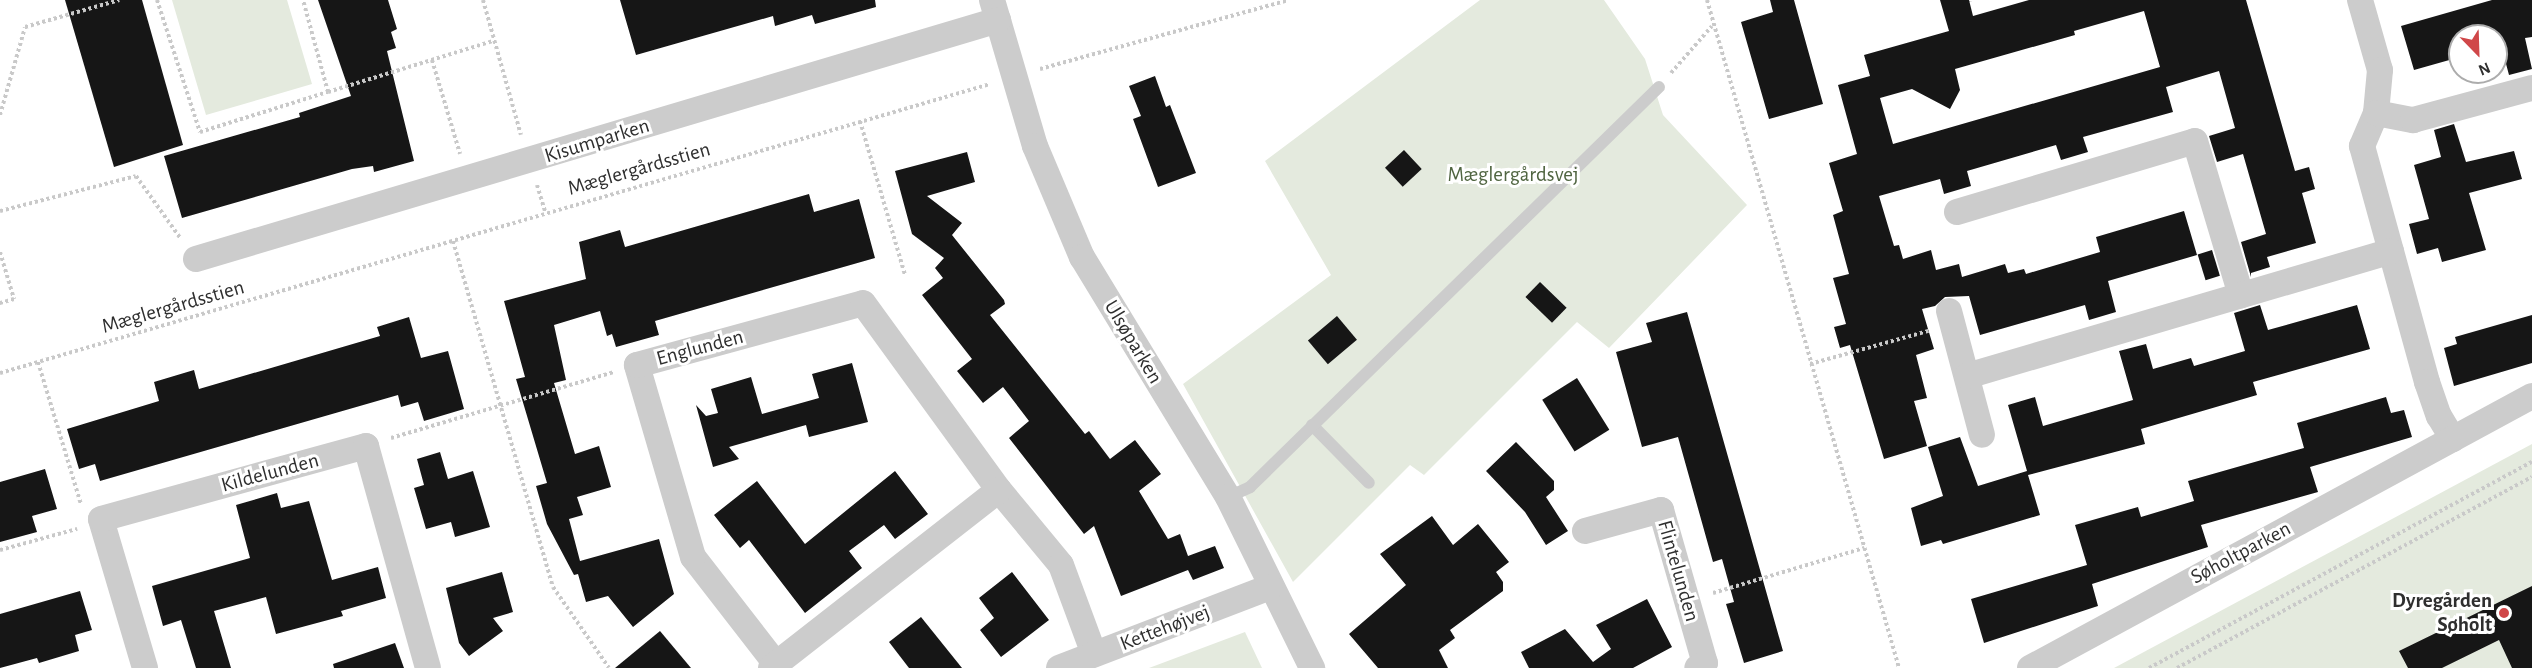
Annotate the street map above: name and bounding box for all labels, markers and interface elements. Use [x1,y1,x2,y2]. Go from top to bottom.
north arrow [2448,24,2508,84]
text: N [2476,59,2492,78]
street label: Kisumparken [541,113,653,169]
street label: Mæglergårdsstien [565,137,713,201]
park label: Mæglergårdsvej [1448,162,1578,188]
street label: Mæglergårdsstien [99,275,247,339]
street label: Ulsøparken [1098,296,1168,388]
street label: Englunden [654,324,746,372]
street label: Kildelunden [218,448,322,498]
street label: Søholtparken [2187,516,2295,590]
street label: Flintelunden [1652,517,1704,625]
place label: Dyregården Søholt [2392,588,2492,638]
street label: Kettehøjvej [1117,599,1213,657]
marker: Dyregården Søholt [2497,606,2511,620]

